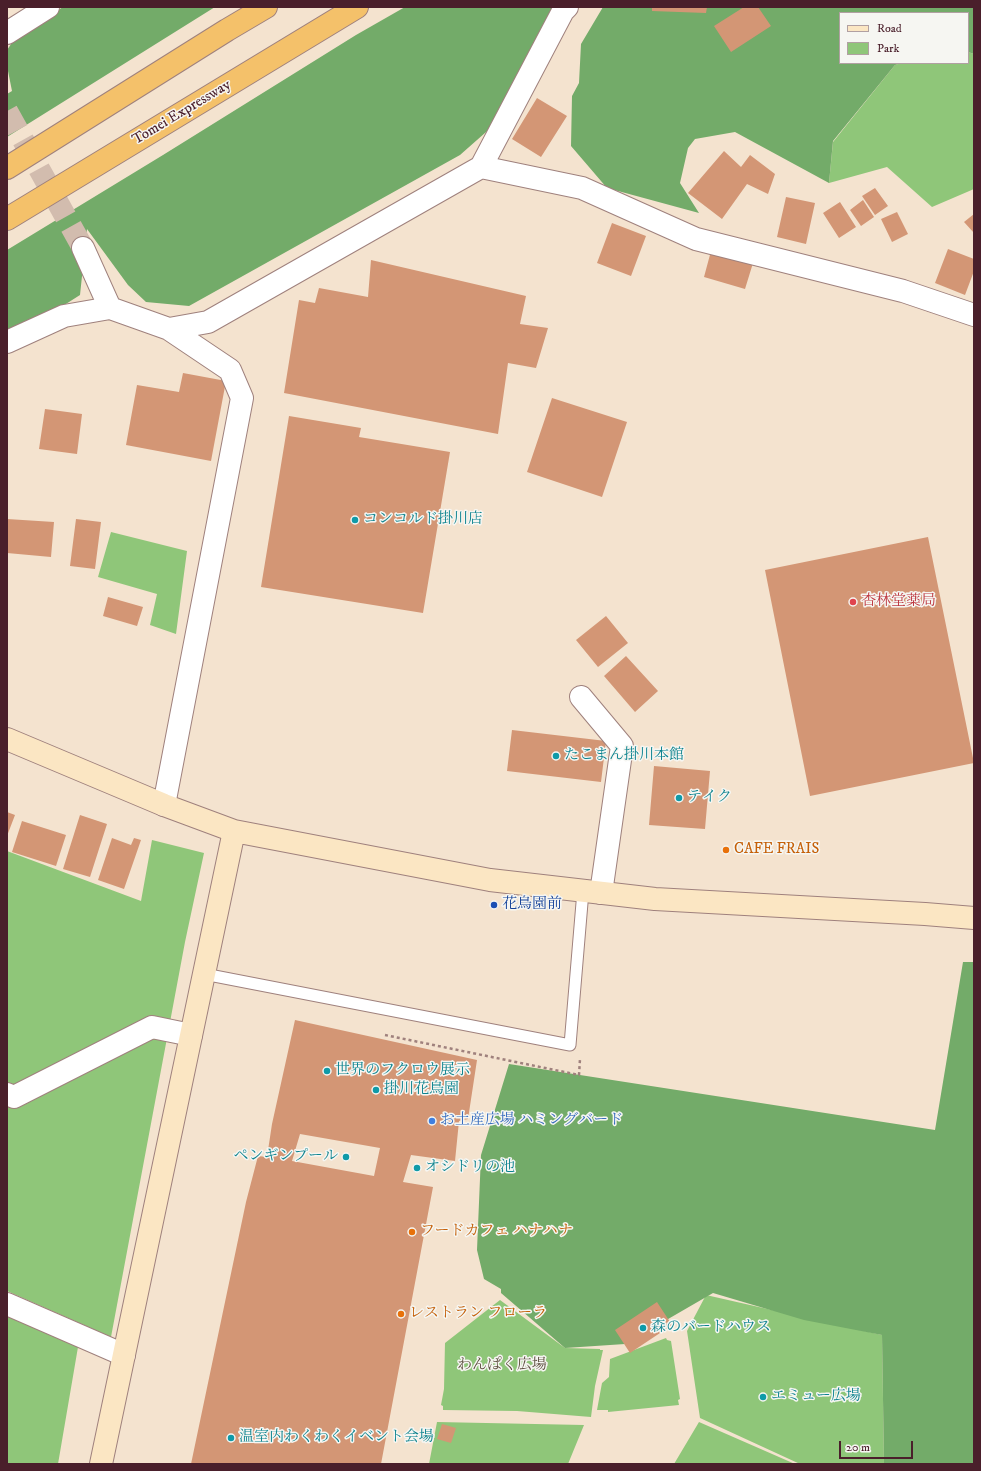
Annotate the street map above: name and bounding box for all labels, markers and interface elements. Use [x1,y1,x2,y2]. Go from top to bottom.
legend [839,12,969,64]
text: Road [877,21,902,36]
text: Park [877,41,899,56]
street label: Tomei Expressway [129,76,235,150]
place label: コンコルド掛川店 [363,511,483,529]
marker: コンコルド掛川店 [350,515,360,525]
place label: 杏林堂薬局 [861,593,936,611]
marker: 杏林堂薬局 [848,597,858,607]
place label: たこまん掛川本館 [564,747,684,765]
marker: たこまん掛川本館 [551,751,561,761]
place label: テイク [687,789,732,807]
marker: テイク [674,793,684,803]
place label: CAFE FRAIS [734,841,819,859]
marker: CAFE FRAIS [721,845,731,855]
place label: 花鳥園前 [502,896,562,914]
marker: 花鳥園前 [489,900,499,910]
place label: 世界のフクロウ展示 [335,1062,470,1080]
marker: 世界のフクロウ展示 [322,1066,332,1076]
place label: 掛川花鳥園 [384,1081,459,1099]
marker: 掛川花鳥園 [371,1085,381,1095]
place label: お土産広場 ハミングバード [440,1112,623,1130]
marker: お土産広場 ハミングバード [427,1116,437,1126]
place label: ペンギンプール [233,1148,338,1166]
marker: ペンギンプール [341,1152,351,1162]
place label: オシドリの池 [425,1159,515,1177]
marker: オシドリの池 [412,1163,422,1173]
place label: フードカフェ ハナハナ [420,1223,573,1241]
marker: フードカフェ ハナハナ [407,1227,417,1237]
place label: レストラン フローラ [409,1305,547,1323]
marker: レストラン フローラ [396,1309,406,1319]
place label: 森のバードハウス [651,1319,771,1337]
marker: 森のバードハウス [638,1323,648,1333]
park label: わんぱく広場 [457,1357,547,1375]
place label: エミュー広場 [771,1388,861,1406]
marker: エミュー広場 [758,1392,768,1402]
place label: 温室内わくわくイベント会場 [239,1429,434,1447]
marker: 温室内わくわくイベント会場 [226,1433,236,1443]
scale bar [841,1433,915,1459]
text: 20 m [846,1440,870,1455]

